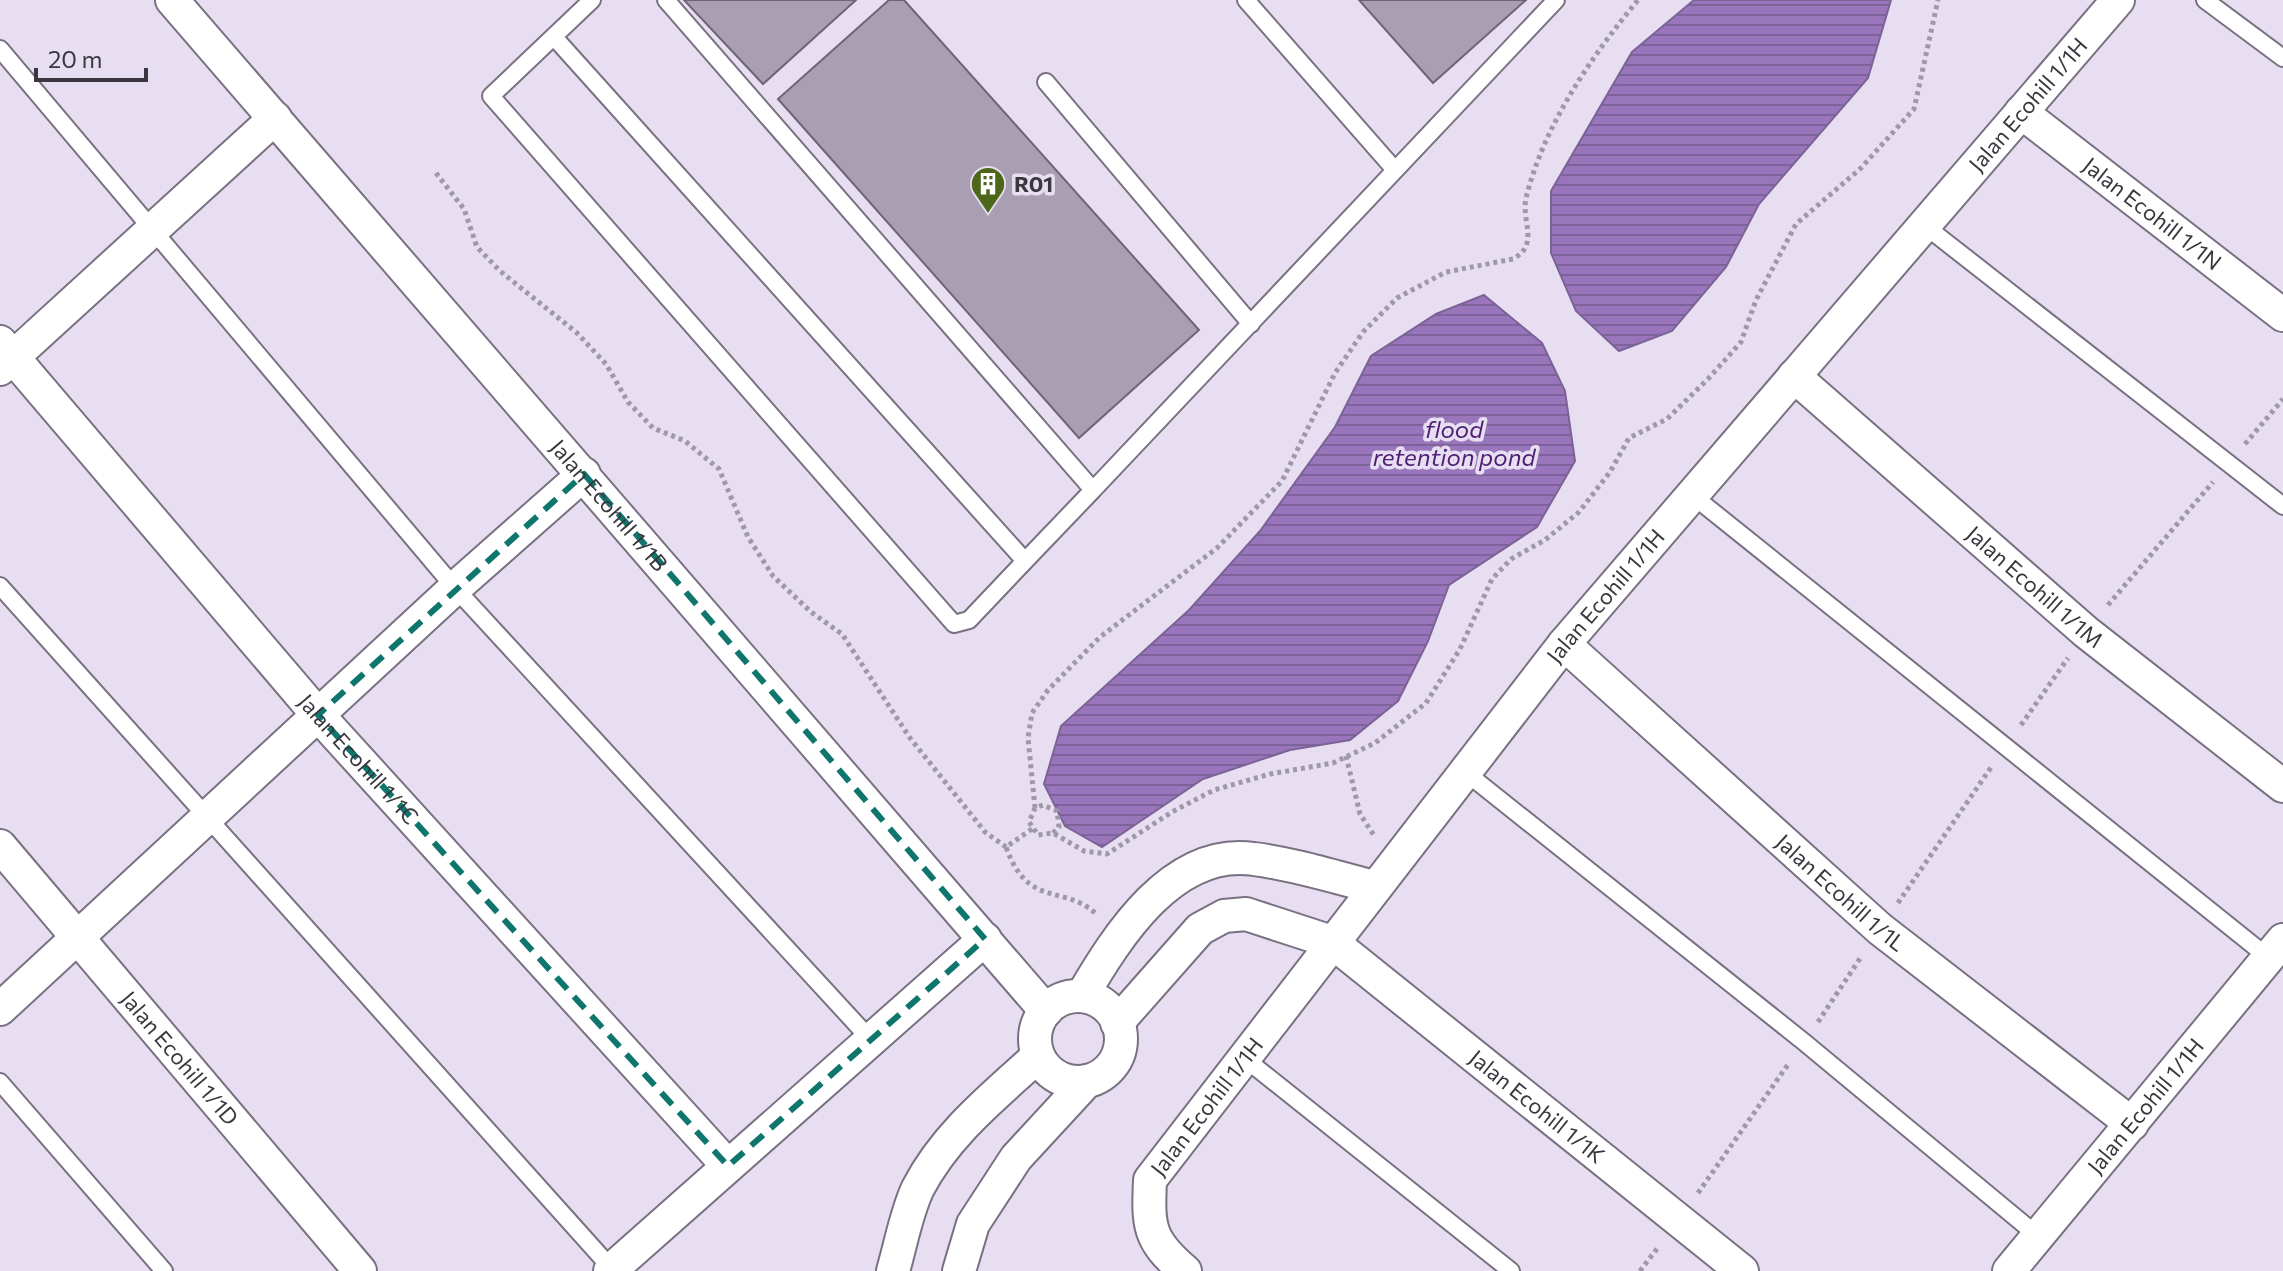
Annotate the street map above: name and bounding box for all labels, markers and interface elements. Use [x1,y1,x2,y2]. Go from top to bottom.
scale bar [36,32,146,82]
street label: Jalan Ecohill 1/1H [1963,32,2093,177]
text: 20 m [48,44,102,73]
street label: Jalan Ecohill 1/1N [2078,151,2227,275]
building icon: R01 [969,165,1007,215]
place label: R01 [1014,170,1053,197]
water label: flood retention pond [1373,414,1536,471]
street label: Jalan Ecohill 1/1B [545,434,674,576]
street label: Jalan Ecohill 1/1M [1961,520,2109,653]
street label: Jalan Ecohill 1/1H [1540,523,1670,668]
street label: Jalan Ecohill 1/1C [293,688,425,830]
street label: Jalan Ecohill 1/1L [1771,828,1911,957]
street label: Jalan Ecohill 1/1D [116,985,244,1130]
street label: Jalan Ecohill 1/1H [1144,1032,1268,1181]
street label: Jalan Ecohill 1/1H [2081,1033,2209,1179]
street label: Jalan Ecohill 1/1K [1464,1044,1611,1169]

